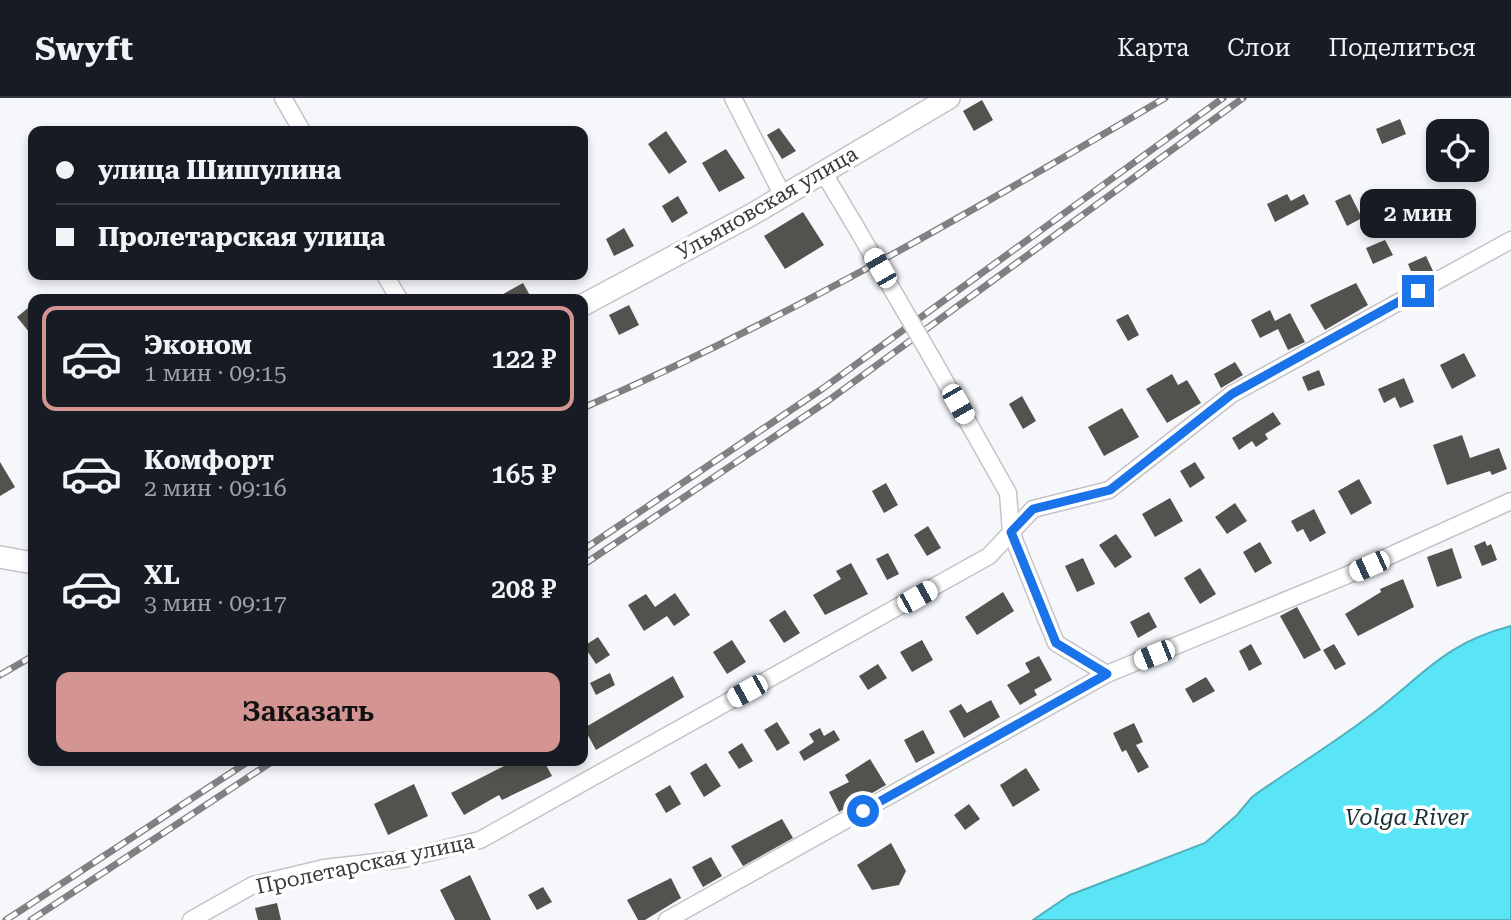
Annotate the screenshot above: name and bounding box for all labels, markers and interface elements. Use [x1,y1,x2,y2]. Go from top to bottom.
text: Swyft [35,29,133,68]
text: Карта [1117,34,1189,62]
text: Слои [1227,34,1290,62]
text: Поделиться [1328,34,1476,62]
map controls [1426,119,1489,182]
button: locate [1426,119,1489,182]
street label: Ульяновская улица [672,141,862,265]
text: улица Шишулина [98,155,341,185]
callout: 2 мин [1360,190,1476,238]
text: 2 мин [1384,200,1452,227]
text: Пролетарская улица [98,222,385,252]
car [861,245,900,291]
route end [1402,275,1434,307]
icon: car [60,327,123,390]
text: Эконом [144,330,252,360]
text: 122 ₽ [491,344,556,374]
text: 1 мин · 09:15 [144,360,287,387]
car [939,381,978,427]
icon: car [60,442,123,505]
text: Комфорт [144,445,274,475]
text: 165 ₽ [491,459,556,489]
text: 2 мин · 09:16 [144,475,287,502]
car [1346,548,1393,584]
icon: car [60,557,123,620]
text: XL [144,560,180,590]
text: 208 ₽ [491,574,556,604]
car [894,578,941,616]
text: 3 мин · 09:17 [144,590,287,617]
car [1131,637,1178,673]
button: Заказать [56,672,560,752]
car [724,672,771,710]
route start [847,795,879,827]
water label: Volga River [1345,804,1469,831]
street label: Пролетарская улица [254,829,477,899]

